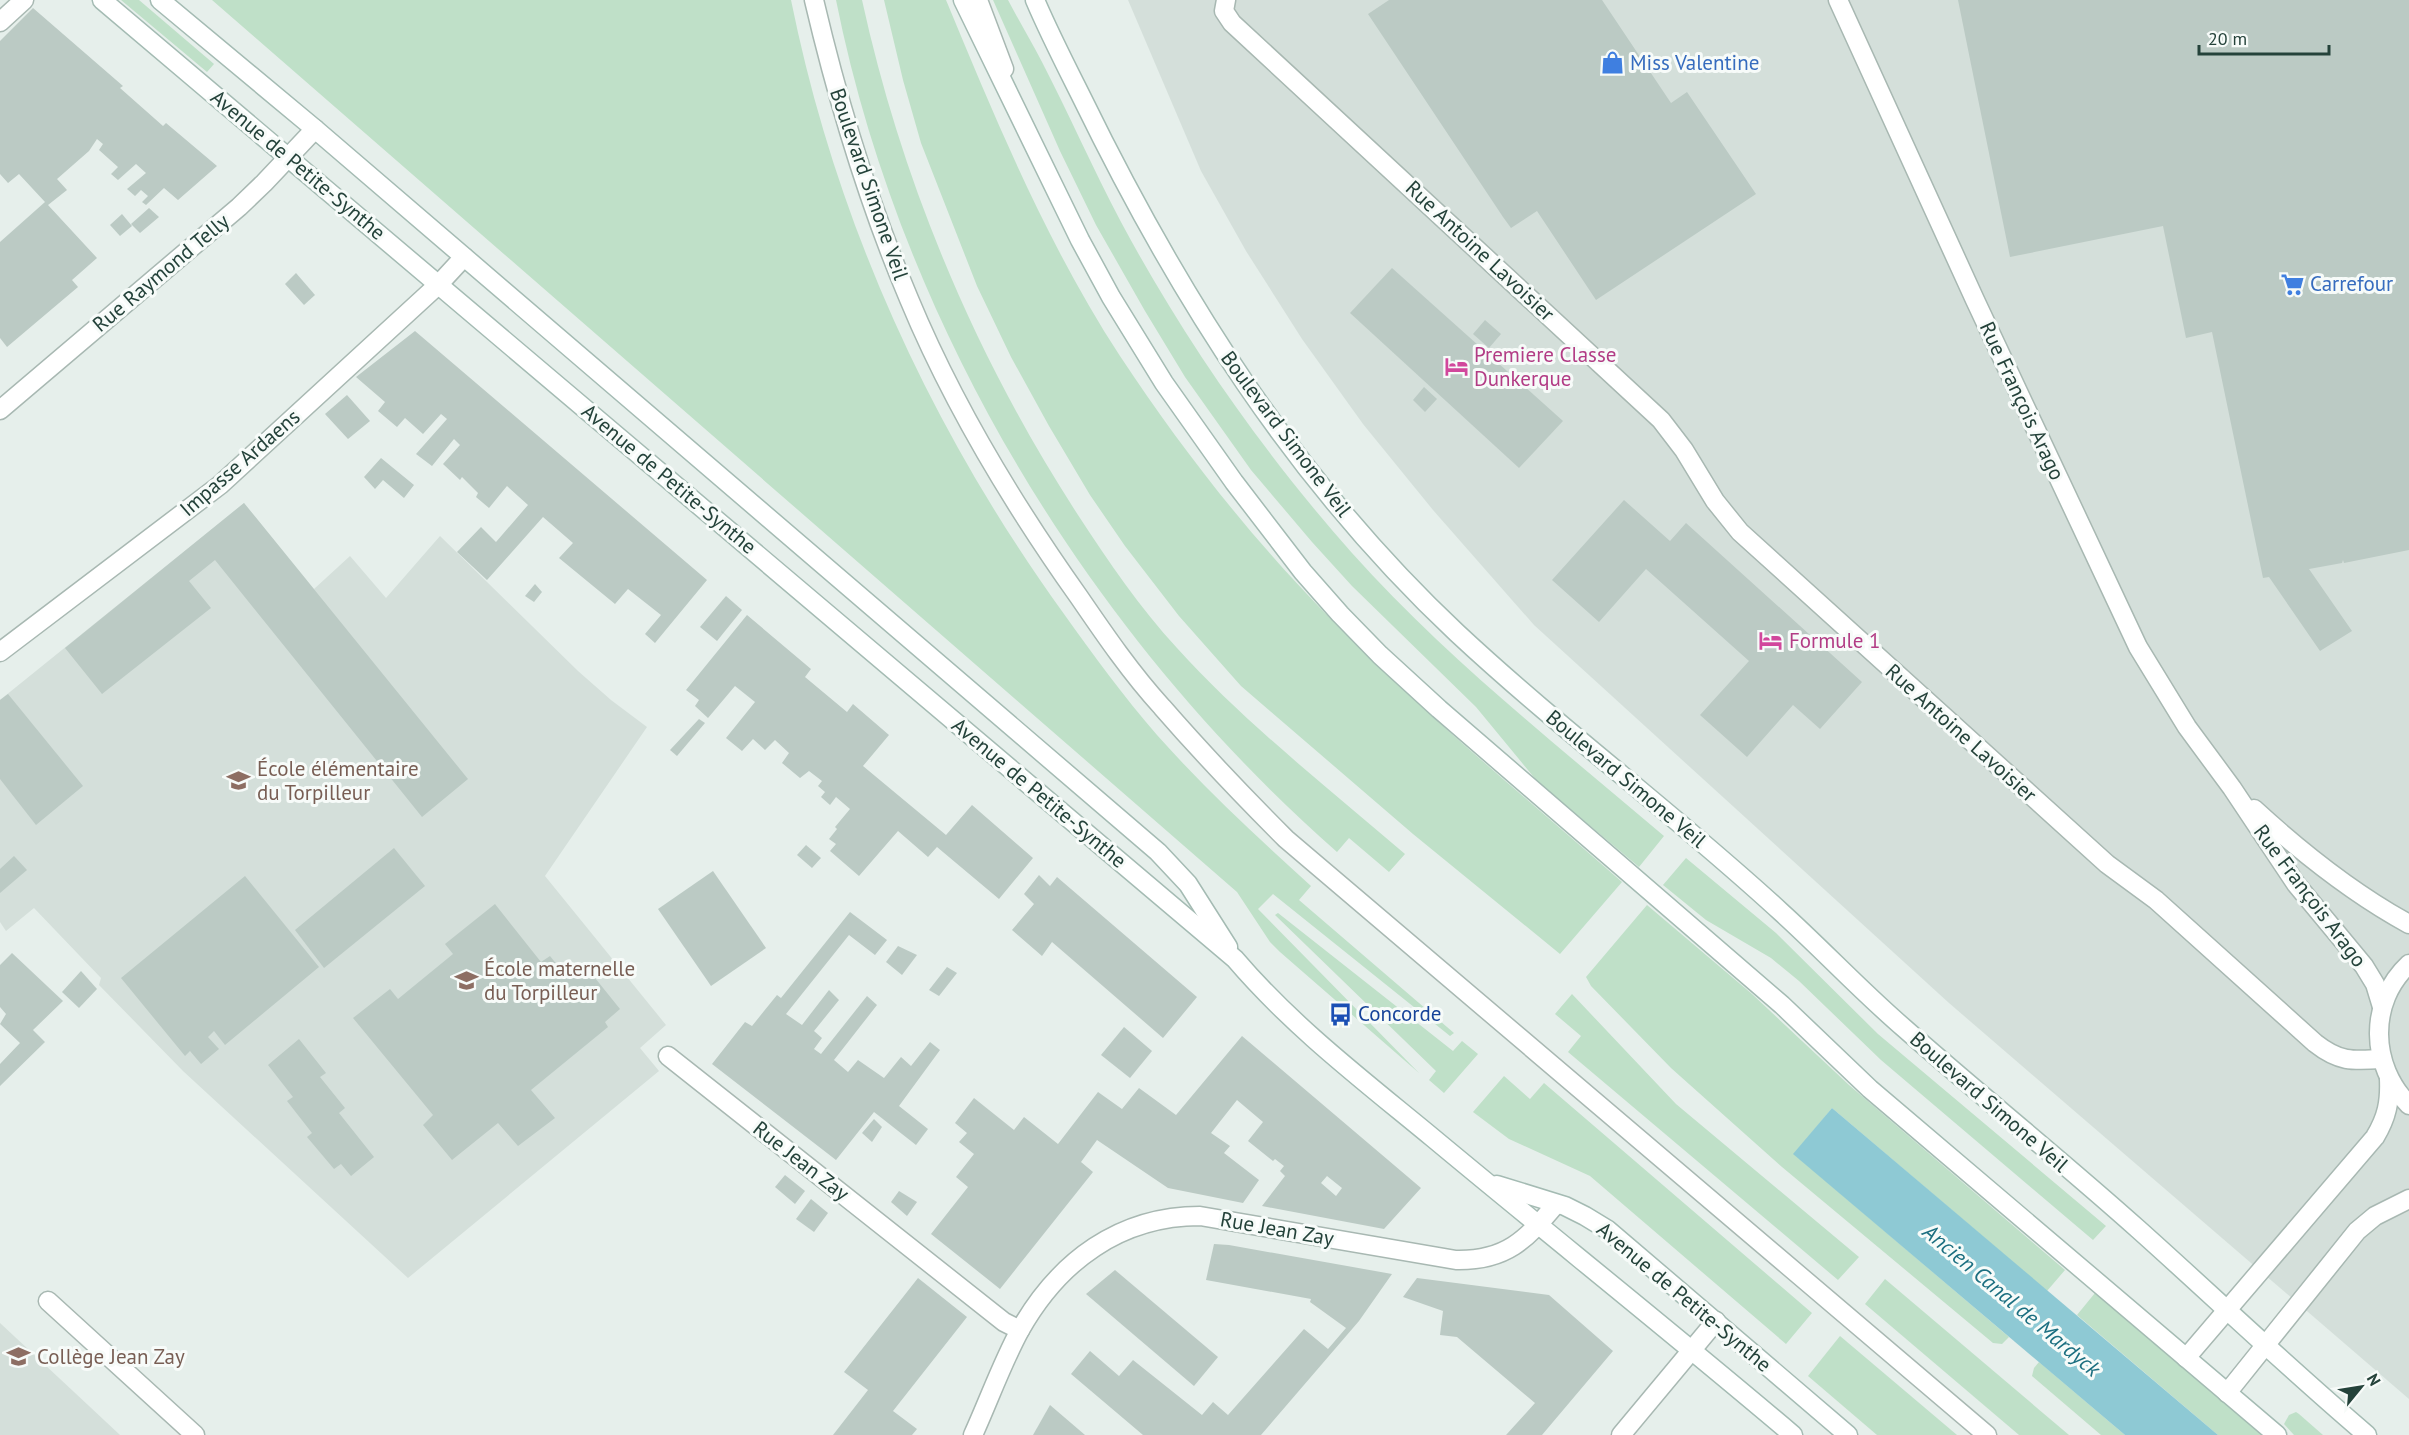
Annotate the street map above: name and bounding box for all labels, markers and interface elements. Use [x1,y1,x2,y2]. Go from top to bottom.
scale bar [2199,18,2330,56]
text: 20 m [2208,27,2247,50]
place label: Miss Valentine [1630,49,1759,76]
shop icon: Miss Valentine [1599,50,1625,76]
street label: Avenue de Petite-Synthe [205,84,391,246]
street label: Boulevard Simone Veil [824,84,915,283]
street label: Rue Antoine Lavoisier [1400,174,1561,327]
street label: Rue Raymond Telly [87,207,235,338]
place label: Carrefour [2310,270,2393,297]
supermarket icon: Carrefour [2279,271,2305,297]
street label: Rue François Arago [1974,317,2071,484]
place label: Premiere Classe Dunkerque [1474,341,1616,392]
street label: Boulevard Simone Veil [1215,345,1358,522]
hotel icon: Premiere Classe Dunkerque [1443,354,1469,380]
street label: Avenue de Petite-Synthe [576,398,762,560]
street label: Impasse Ardaens [174,403,305,522]
place label: Formule 1 [1789,627,1880,654]
hotel icon: Formule 1 [1758,628,1784,654]
street label: Rue Antoine Lavoisier [1880,658,2043,808]
street label: Boulevard Simone Veil [1541,704,1712,854]
street label: Avenue de Petite-Synthe [946,712,1132,874]
place label: École élémentaire du Torpilleur [257,755,419,806]
school or university icon: École élémentaire du Torpilleur [226,768,252,794]
street label: Rue François Arago [2248,819,2373,972]
place label: École maternelle du Torpilleur [484,955,635,1006]
school or university icon: École maternelle du Torpilleur [453,968,479,994]
place label: Concorde [1358,1000,1441,1027]
bus stop icon: Concorde [1327,1001,1353,1027]
street label: Boulevard Simone Veil [1905,1025,2074,1178]
street label: Rue Jean Zay [748,1115,855,1207]
street label: Rue Jean Zay [1218,1205,1336,1252]
street label: Avenue de Petite-Synthe [1591,1216,1777,1378]
water label: Ancien Canal de Mardyck [1917,1217,2107,1383]
place label: Collège Jean Zay [37,1343,185,1370]
school or university icon: Collège Jean Zay [6,1344,32,1370]
north arrow [2331,1357,2391,1417]
text: N [2363,1370,2385,1389]

